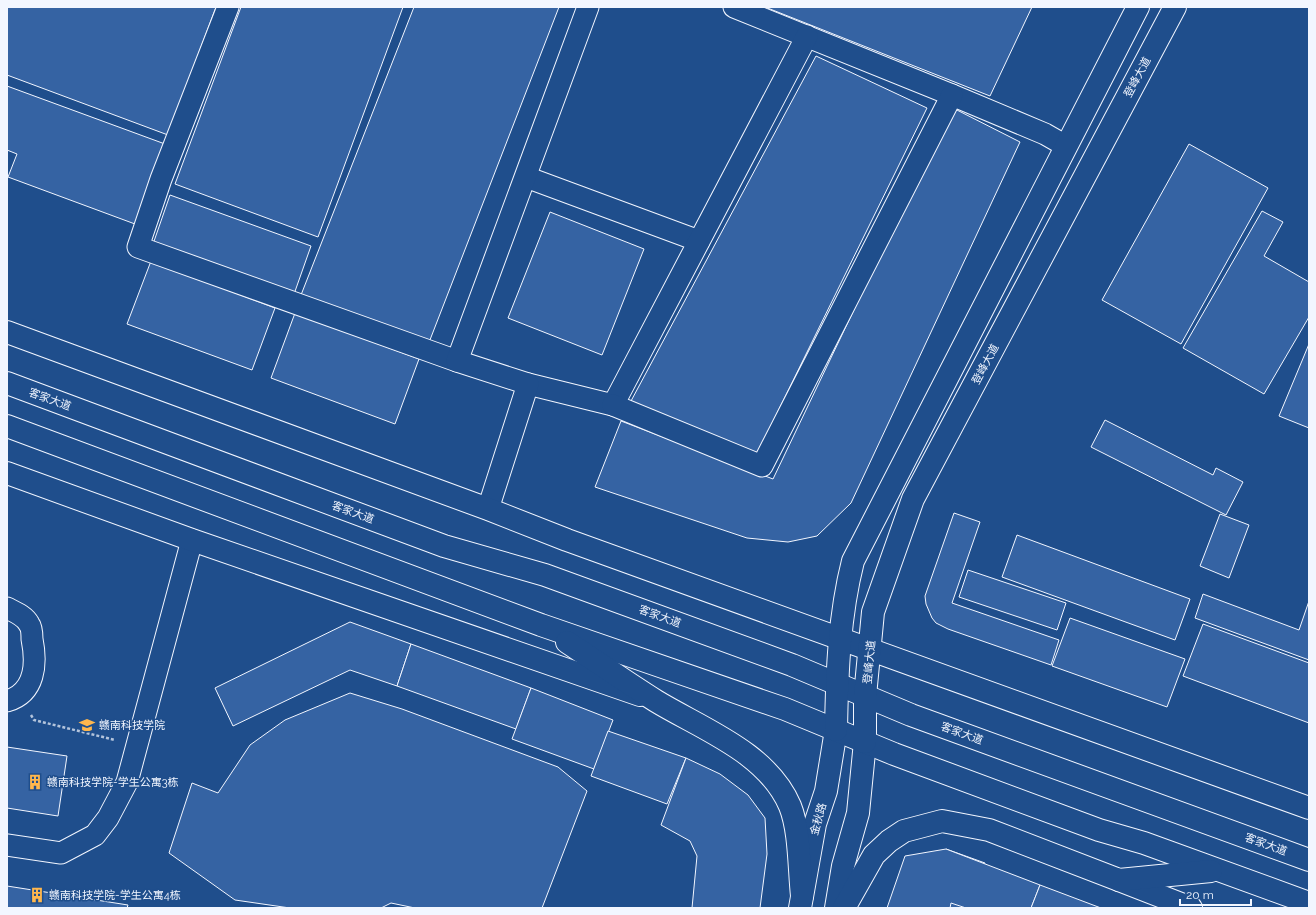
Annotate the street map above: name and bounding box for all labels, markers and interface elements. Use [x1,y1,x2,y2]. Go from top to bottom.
street label: 登峰大道 [1121,55,1154,100]
street label: 登峰大道 [969,342,1002,387]
street label: 客家大道 [27,386,73,413]
street label: 客家大道 [330,499,376,526]
street label: 客家大道 [637,603,683,630]
street label: 登峰大道 [861,640,878,685]
school or university icon: 赣南科技学院 [78,716,96,734]
place label: 赣南科技学院 [99,719,165,732]
street label: 客家大道 [939,720,985,747]
building icon: 赣南科技学院-学生公寓3栋 [26,773,44,791]
place label: 赣南科技学院-学生公寓3栋 [47,776,179,789]
street label: 金秋路 [808,801,829,837]
street label: 客家大道 [1243,831,1289,858]
scale bar [1180,881,1251,907]
building icon: 赣南科技学院-学生公寓4栋 [28,886,46,904]
text: 20 m [1186,888,1214,902]
place label: 赣南科技学院-学生公寓4栋 [49,889,181,902]

